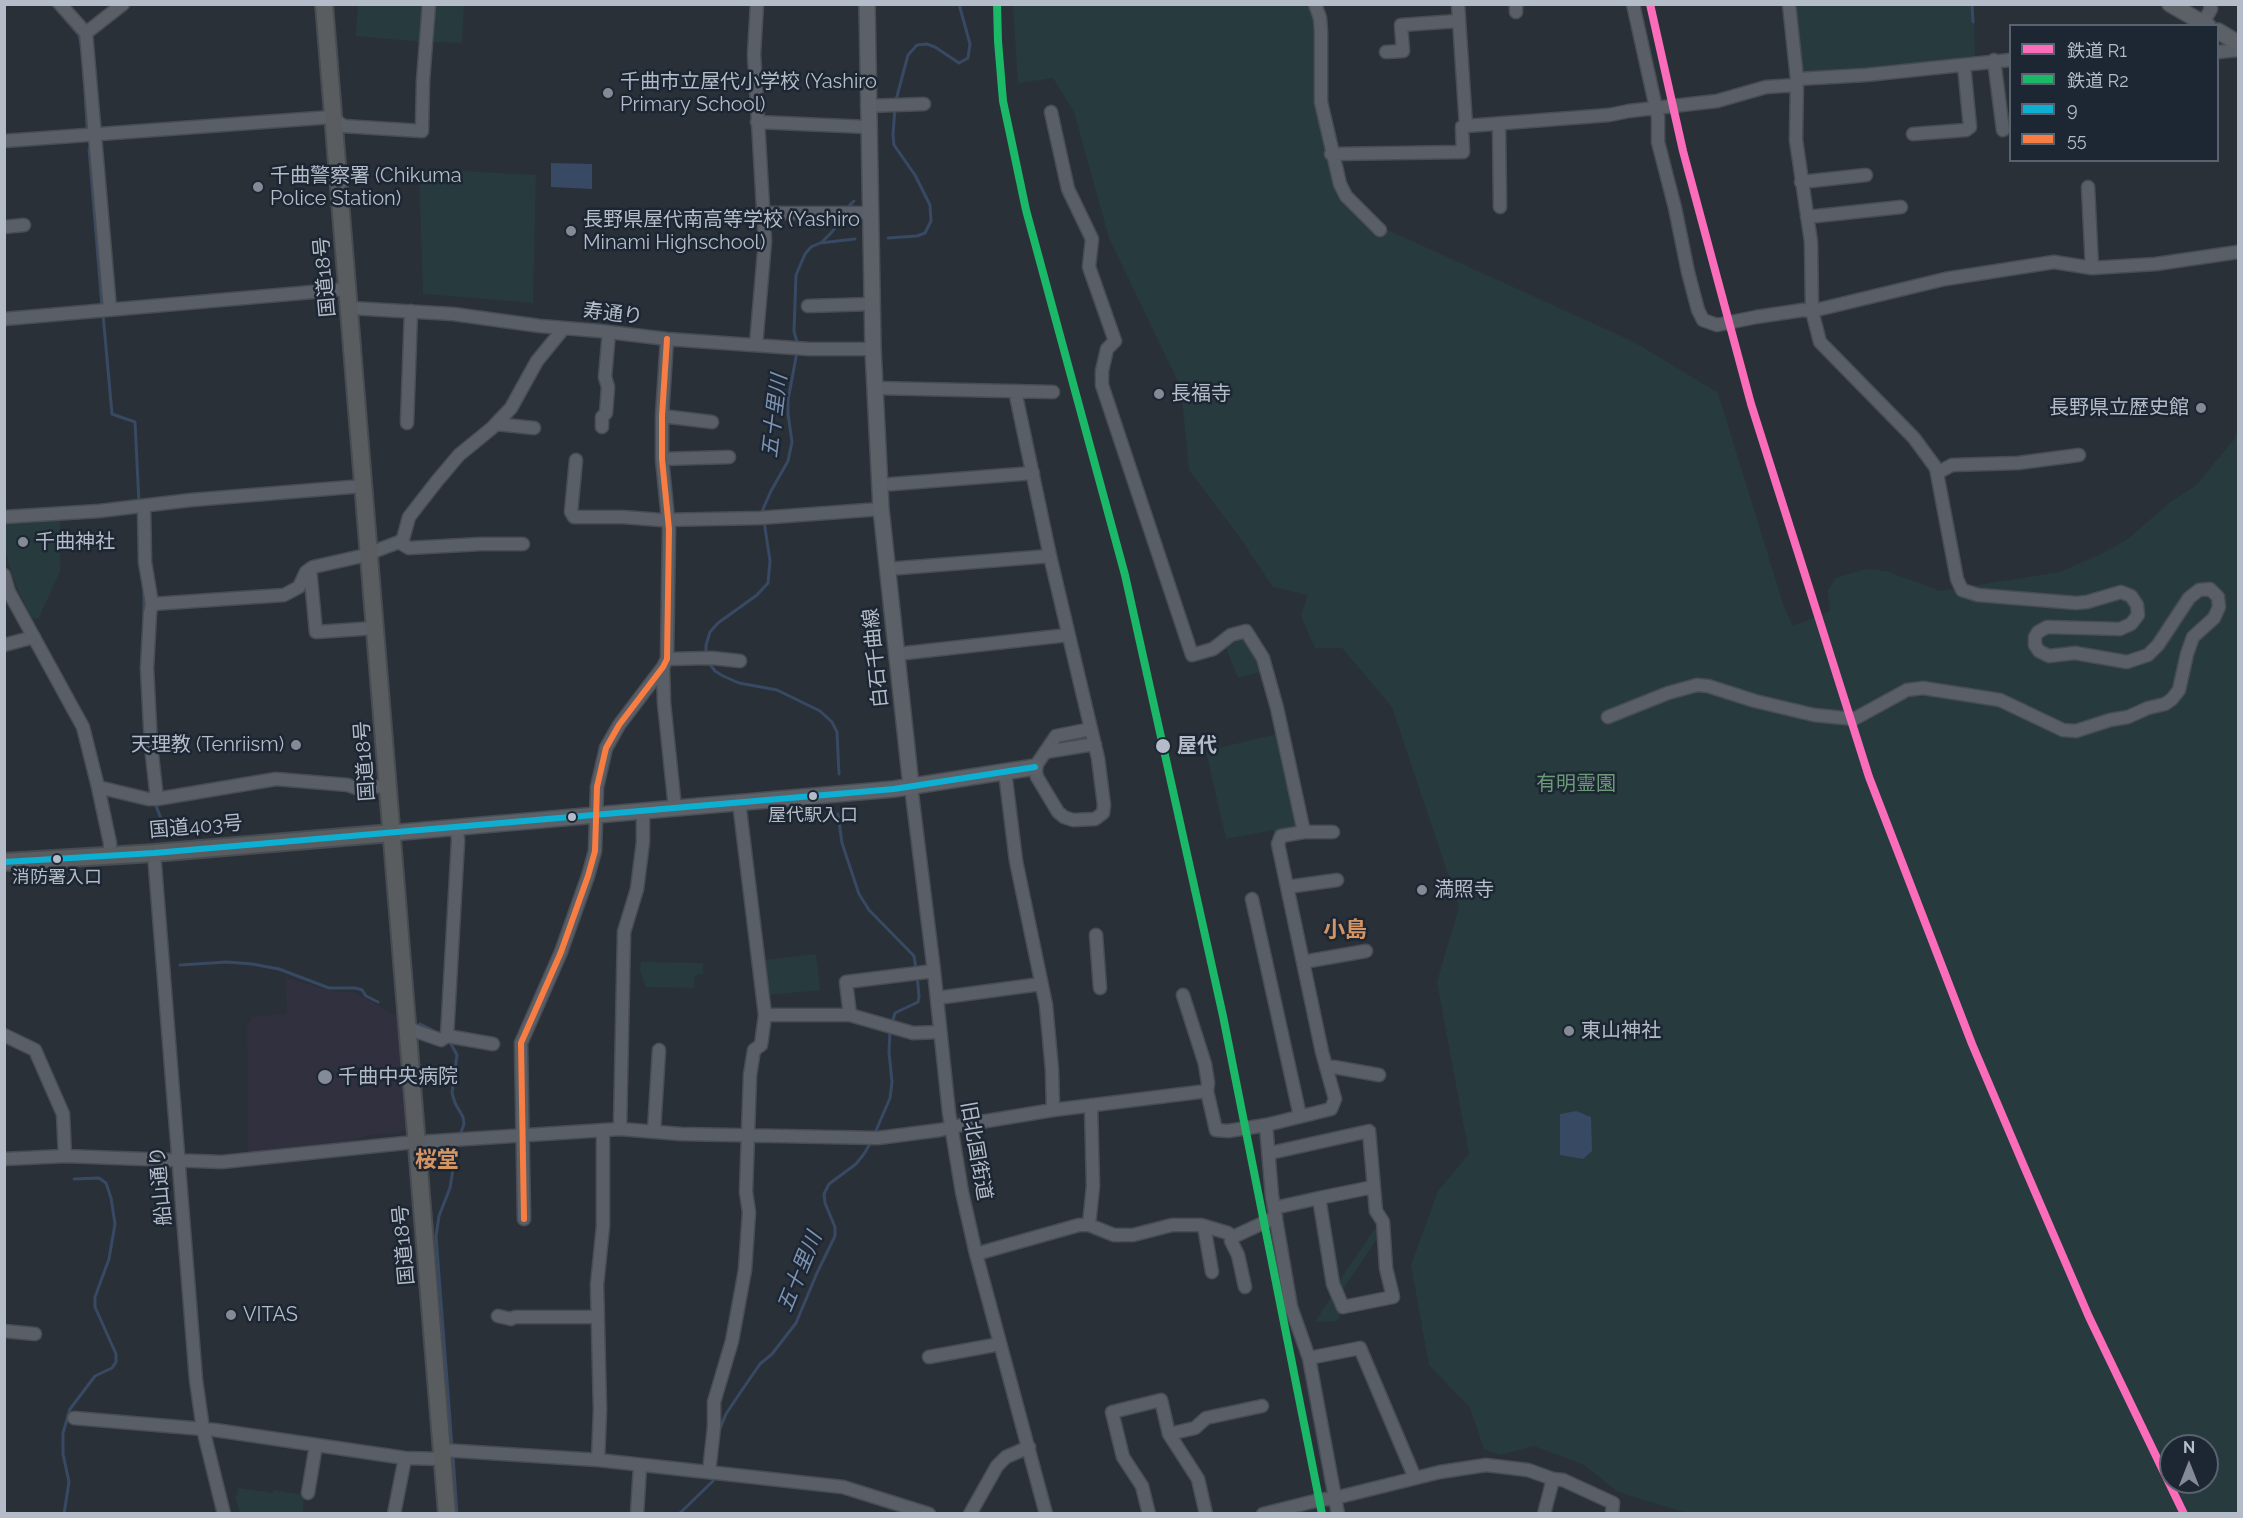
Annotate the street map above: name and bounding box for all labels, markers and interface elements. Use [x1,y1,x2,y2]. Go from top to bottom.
legend [2009,24,2219,162]
text: 鉄道 R1 [2067,40,2127,61]
place label: 千曲市立屋代小学校 (Yashiro Primary School) [620,70,877,117]
text: 鉄道 R2 [2067,70,2129,91]
marker: 千曲市立屋代小学校 (Yashiro Primary School) [601,86,615,100]
text: 9 [2067,99,2078,120]
text: 55 [2067,129,2087,150]
place label: 千曲警察署 (Chikuma Police Station) [270,164,462,211]
marker: 千曲警察署 (Chikuma Police Station) [251,180,265,194]
place label: 長野県屋代南高等学校 (Yashiro Minami Highschool) [583,208,860,255]
marker: 長野県屋代南高等学校 (Yashiro Minami Highschool) [564,224,578,238]
street label: 国道18号 [310,236,340,318]
street label: 寿通り [582,299,644,329]
water label: 五十里川 [757,373,793,459]
place label: 長福寺 [1171,382,1231,406]
marker: 長福寺 [1152,387,1166,401]
place label: 長野県立歴史館 [2049,396,2189,420]
marker: 長野県立歴史館 [2194,401,2208,415]
place label: 千曲神社 [35,530,115,554]
marker: 千曲神社 [16,535,30,549]
street label: 白石千曲線 [859,607,893,709]
street label: 国道18号 [350,720,380,802]
place label: 天理教 (Tenriism) [131,733,284,757]
place label: 屋代 [1177,734,1217,758]
marker: 屋代 [1154,737,1172,755]
marker: 天理教 (Tenriism) [289,738,303,752]
park label: 有明霊園 [1536,772,1616,796]
marker: 屋代駅入口 [807,790,819,802]
place label: 屋代駅入口 [768,805,858,827]
street label: 国道403号 [148,811,244,843]
unlabelled marker [566,811,578,823]
marker: 消防署入口 [51,853,63,865]
place label: 消防署入口 [12,867,102,889]
place label: 満照寺 [1434,878,1494,902]
marker: 満照寺 [1415,883,1429,897]
district label: 小島 [1323,917,1367,943]
place label: 東山神社 [1581,1019,1661,1043]
marker: 東山神社 [1562,1024,1576,1038]
place label: 千曲中央病院 [338,1065,458,1089]
marker: 千曲中央病院 [316,1068,334,1086]
street label: 旧北国街道 [955,1100,997,1202]
street label: 船山通り [146,1145,176,1227]
district label: 桜堂 [415,1147,459,1173]
street label: 国道18号 [389,1204,419,1286]
water label: 五十里川 [773,1228,827,1316]
place label: VITAS [243,1303,298,1327]
marker: VITAS [224,1308,238,1322]
north arrow [2159,1434,2219,1494]
text: N [2183,1438,2195,1457]

